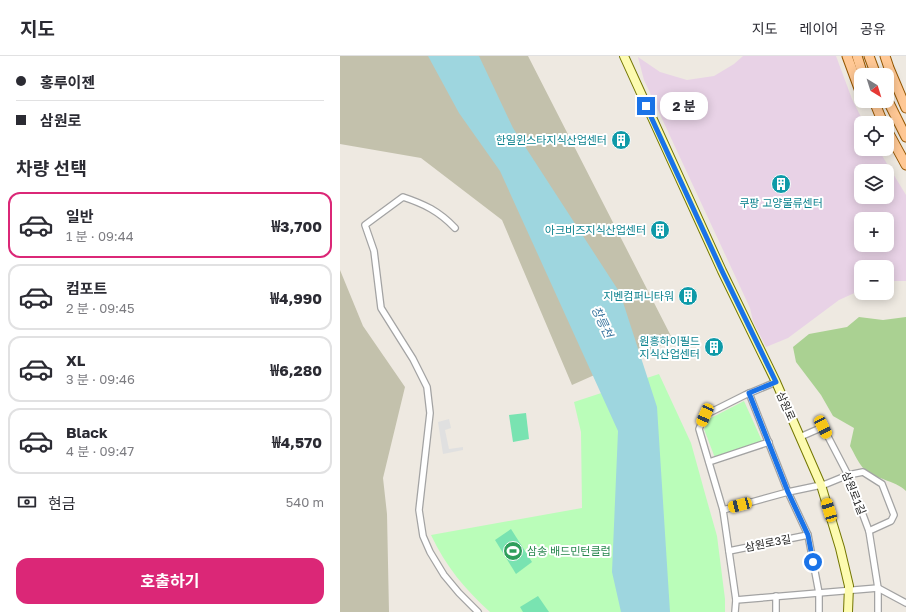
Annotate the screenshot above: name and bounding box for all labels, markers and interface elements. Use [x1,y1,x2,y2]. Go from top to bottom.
text: 지도 [20,17,55,40]
text: 지도 [752,20,778,37]
text: 레이어 [800,20,838,37]
text: 공유 [860,20,886,37]
north arrow [854,68,894,108]
map controls [854,68,894,300]
text: 홍루이젠 [40,73,95,91]
callout: 2 분 [660,92,708,120]
route end [637,97,655,115]
text: 2 분 [672,98,696,114]
text: 삼원로 [40,111,81,129]
button: locate [854,116,894,156]
building icon: 한일윈스타지식산업센터 [610,129,632,151]
place label: 한일윈스타지식산업센터 [496,133,607,146]
text: 차량 선택 [16,157,87,179]
button: layers [854,164,894,204]
building icon: 쿠팡 고양물류센터 [770,173,792,195]
place label: 쿠팡 고양물류센터 [739,196,823,209]
icon: car [18,207,54,243]
text: 일반 [66,207,94,225]
button: + [854,212,894,252]
text: ₩3,700 [272,217,322,235]
building icon: 아크비즈지식산업센터 [649,219,671,241]
place label: 아크비즈지식산업센터 [545,223,646,236]
text: 1 분 · 09:44 [66,228,134,244]
button: − [854,260,894,300]
icon: car [18,279,54,315]
text: 컴포트 [66,279,107,297]
building icon: 지벤컴퍼니타워 [677,285,699,307]
text: ₩4,990 [270,289,322,307]
place label: 지벤컴퍼니타워 [603,289,674,302]
text: 2 분 · 09:45 [66,300,134,316]
water label: 창릉천 [588,304,617,342]
place label: 원흥하이필드 지식산업센터 [639,334,700,360]
building icon: 원흥하이필드 지식산업센터 [703,336,725,358]
icon: car [18,351,54,387]
text: XL [66,351,85,369]
text: ₩6,280 [270,361,322,379]
text: 3 분 · 09:46 [66,371,135,387]
street label: 삼원로 [774,389,799,422]
car [695,402,715,428]
car [812,414,834,440]
icon: car [18,423,54,459]
text: Black [66,423,108,441]
text: ₩4,570 [272,433,322,451]
text: 4 분 · 09:47 [66,443,134,459]
street label: 삼원로1길 [840,469,869,516]
icon: cash [16,491,38,513]
text: 현금 [48,494,76,512]
text: 540 m [286,494,324,510]
car [727,496,753,514]
car [820,497,838,523]
street label: 삼원로3길 [744,532,792,553]
sports icon: 삼송 배드민턴클럽 [502,540,524,562]
place label: 삼송 배드민턴클럽 [527,544,611,557]
route start [804,553,822,571]
button: 호출하기 [16,558,324,604]

